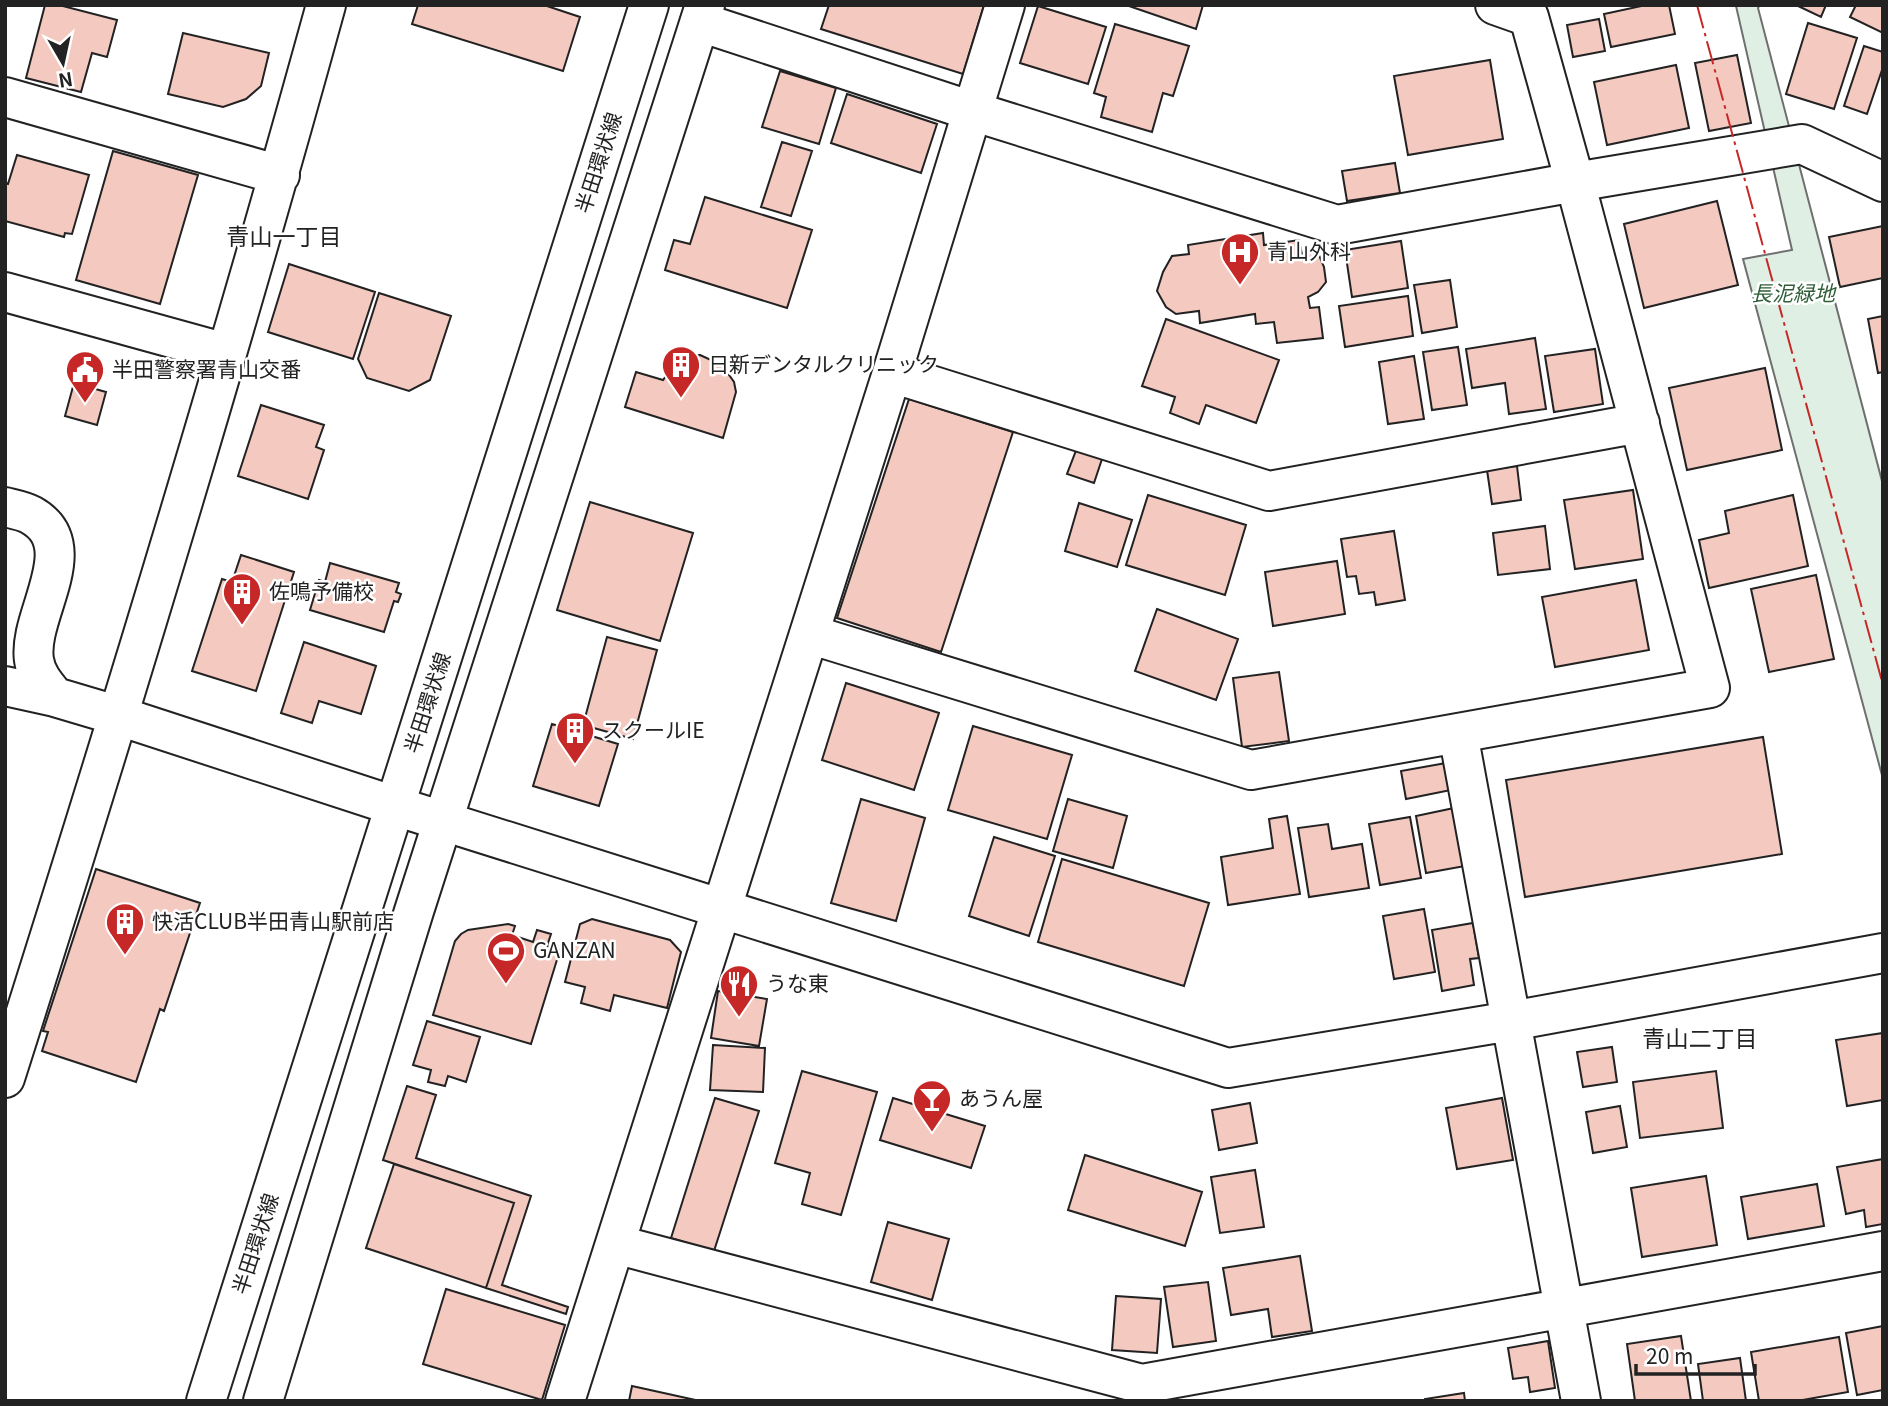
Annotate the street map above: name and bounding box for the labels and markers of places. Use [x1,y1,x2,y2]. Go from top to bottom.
hospital icon: 青山外科 [1219,231,1261,286]
place label: 青山外科 [1267,235,1351,265]
building icon: 日新デンタルクリニック [660,344,702,399]
place label: 日新デンタルクリニック [708,348,939,378]
public building icon: 半田警察署青山交番 [64,349,106,404]
place label: 半田警察署青山交番 [112,353,301,383]
building icon: 佐鳴予備校 [221,571,263,626]
place label: 佐鳴予備校 [269,575,374,605]
building icon: スクールIE [554,710,596,765]
place label: スクールIE [602,714,705,744]
building icon: 快活CLUB半田青山駅前店 [104,901,146,956]
place label: 快活CLUB半田青山駅前店 [152,905,394,935]
sports icon: GANZAN [485,930,527,985]
place label: GANZAN [533,934,616,964]
restaurant icon: うな東 [718,963,760,1018]
place label: うな東 [766,967,829,997]
bar icon: あうん屋 [911,1078,953,1133]
place label: あうん屋 [959,1082,1043,1112]

